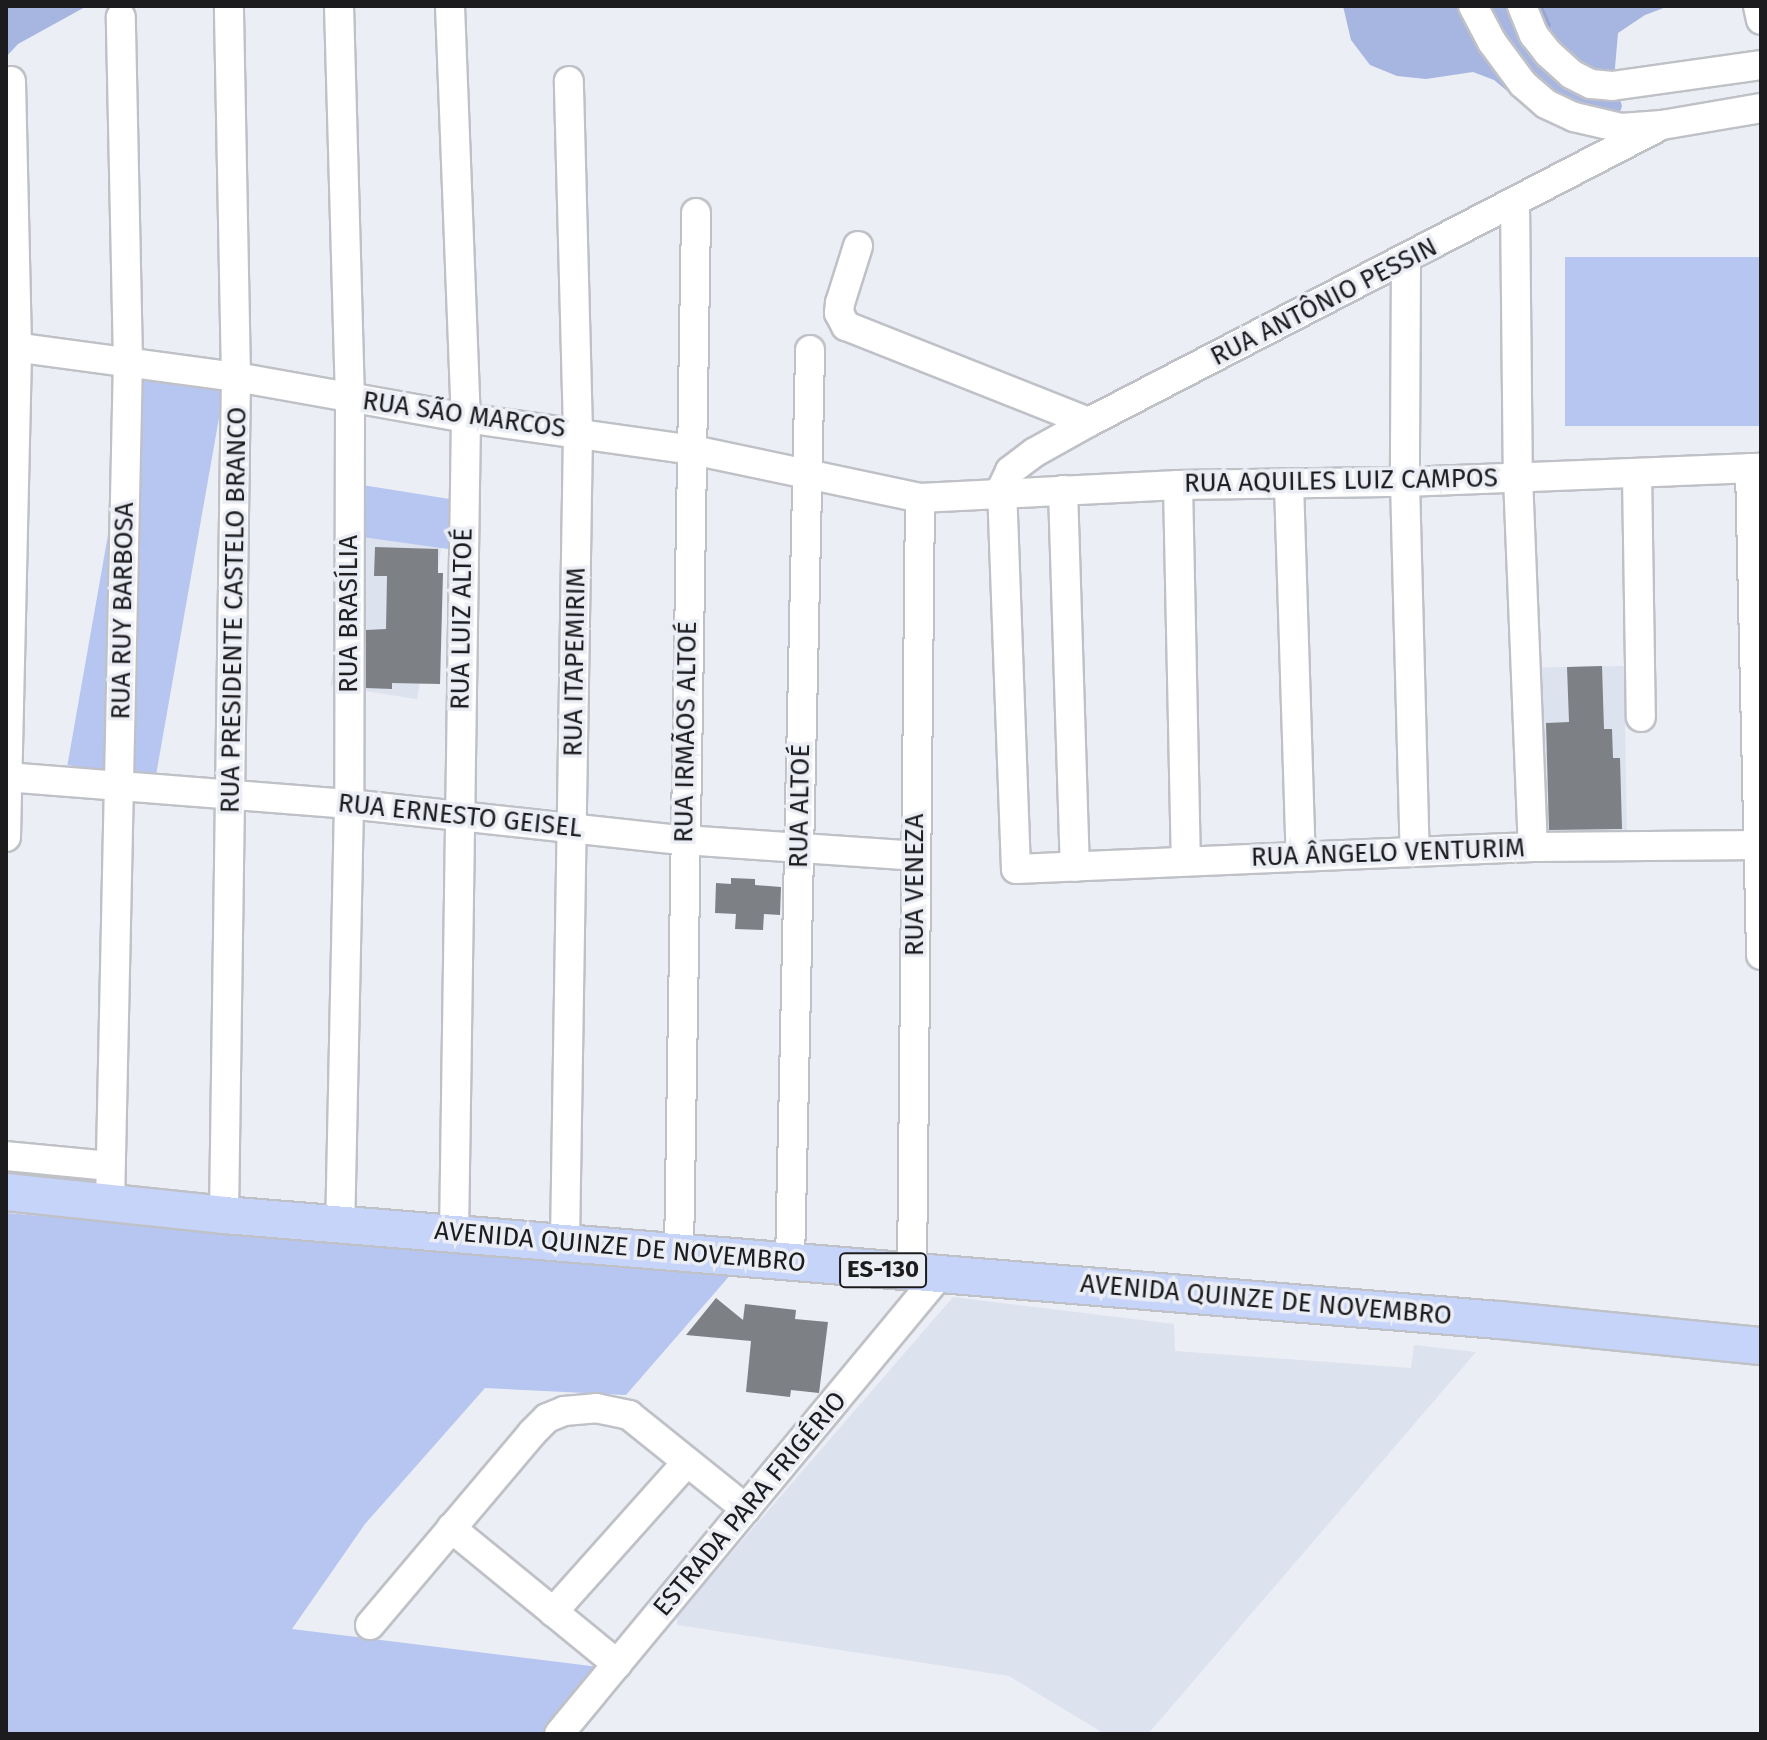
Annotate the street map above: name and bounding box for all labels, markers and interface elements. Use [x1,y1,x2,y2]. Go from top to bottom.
street label: RUA ANTÔNIO PESSIN [1206,231,1442,373]
street label: RUA SÃO MARCOS [360,385,568,445]
street label: RUA PRESIDENTE CASTELO BRANCO [215,406,253,814]
street label: RUA AQUILES LUIZ CAMPOS [1184,463,1498,499]
street label: RUA RUY BARBOSA [106,502,140,720]
street label: RUA LUIZ ALTOÉ [445,528,479,710]
street label: RUA BRASÍLIA [333,535,365,693]
street label: RUA ITAPEMIRIM [558,567,592,757]
street label: RUA IRMÃOS ALTOÉ [668,621,704,843]
street label: RUA ALTOÉ [783,744,817,868]
street label: RUA ERNESTO GEISEL [336,788,584,844]
street label: RUA VENEZA [899,814,931,956]
street label: RUA ÂNGELO VENTURIM [1250,833,1526,873]
street label: AVENIDA QUINZE DE NOVEMBRO [433,1215,807,1279]
road number: ES-130 [839,1250,927,1290]
street label: AVENIDA QUINZE DE NOVEMBRO [1079,1268,1453,1332]
street label: ESTRADA PARA FRIGÉRIO [647,1385,853,1623]

